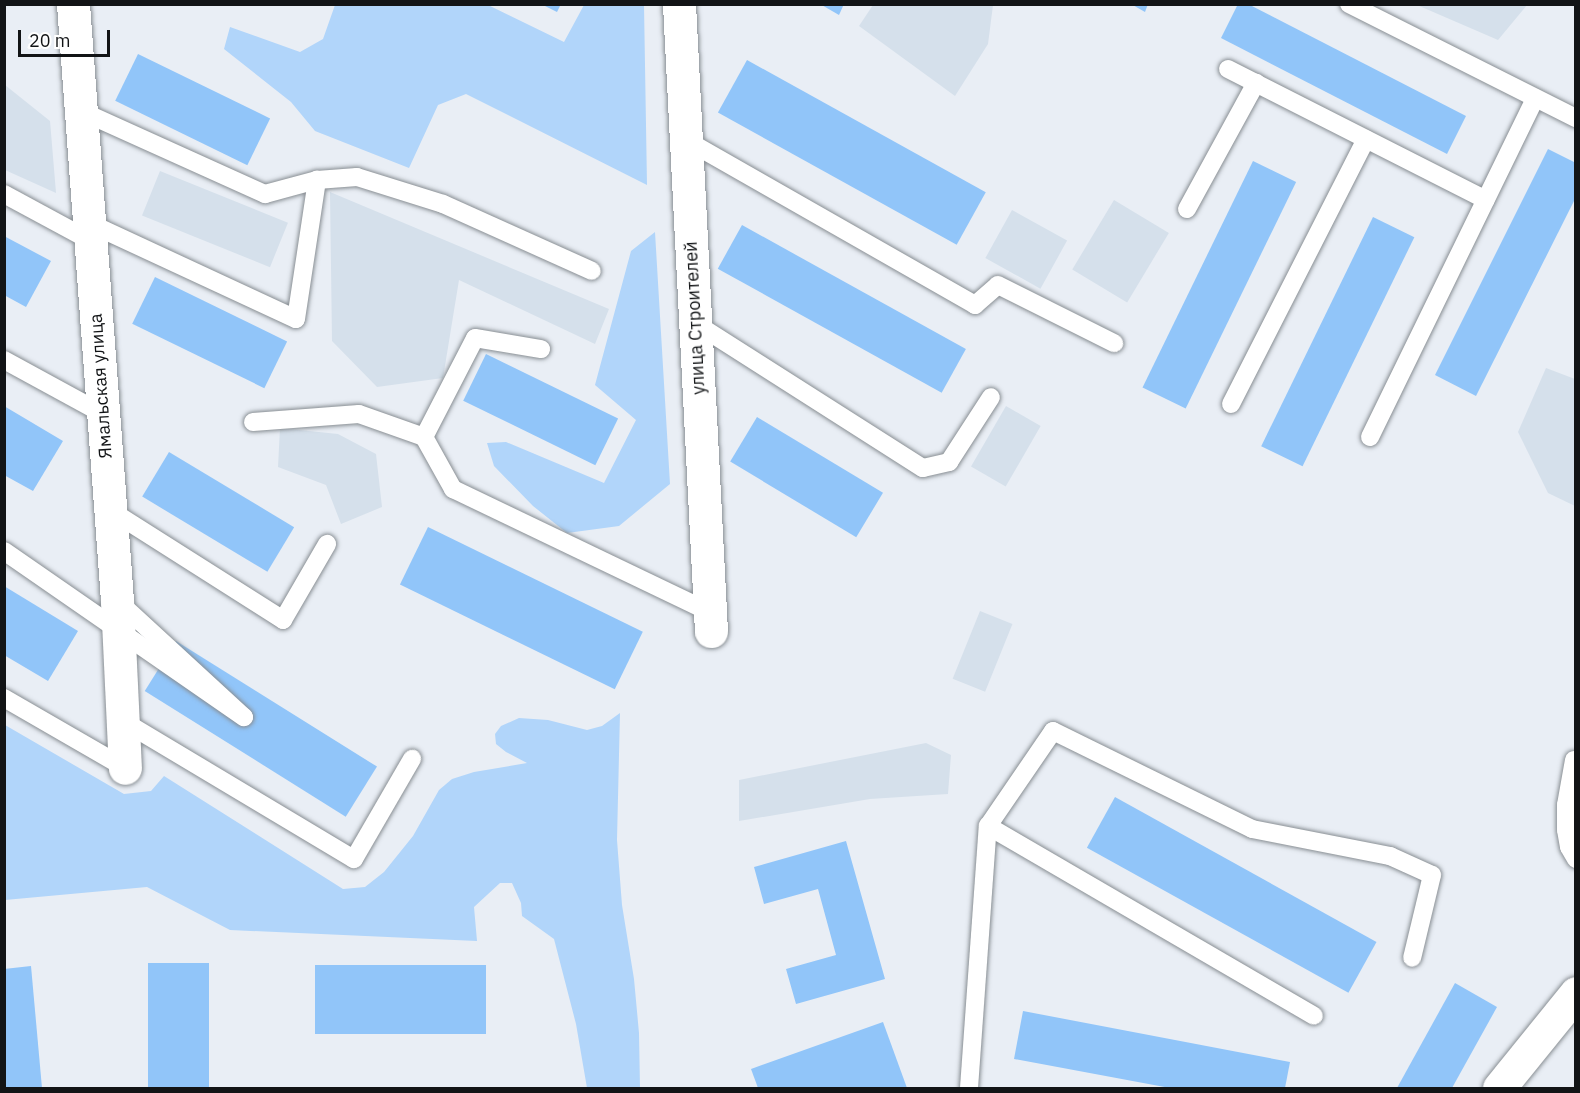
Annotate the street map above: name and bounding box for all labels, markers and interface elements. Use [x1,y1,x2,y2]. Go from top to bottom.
scale bar [21,18,112,56]
text: 20 m [29,29,71,52]
street label: улица Строителей [680,241,710,395]
street label: Ямальская улица [85,313,117,459]

